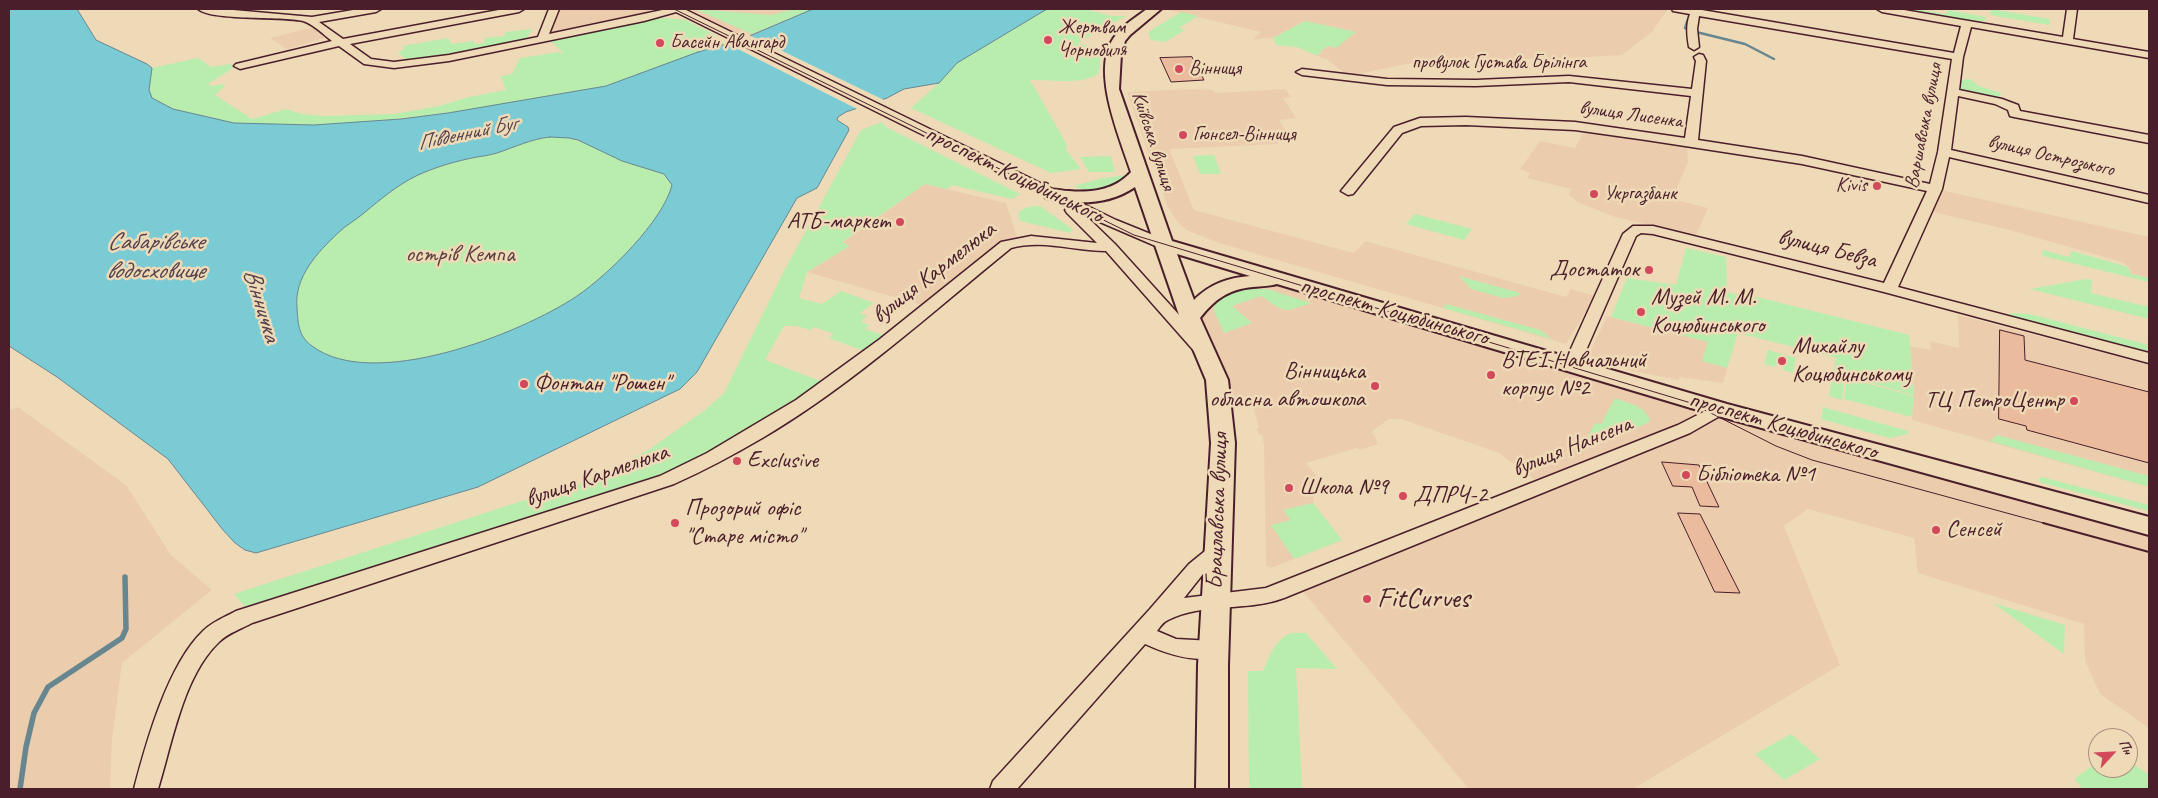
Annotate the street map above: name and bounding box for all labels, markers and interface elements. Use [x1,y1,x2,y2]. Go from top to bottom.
place label: Жертвам Чорнобиля [1058,16,1126,63]
place label: Басейн Авангард [670,31,784,55]
marker: Жертвам Чорнобиля [1042,34,1054,46]
marker: Басейн Авангард [654,37,666,49]
street label: провулок Густава Брілінга [1412,51,1586,75]
place label: Вінниця [1189,57,1241,81]
street label: Варшавська вулиця [1900,62,1948,190]
marker: Вінниця [1173,63,1185,75]
street label: Київська вулиця [1126,89,1180,193]
street label: вулиця Лисенка [1578,96,1684,134]
water label: Південний Буг [415,111,519,157]
street label: проспект Коцюбинського [920,119,1108,231]
place label: Гюнсел-Вінниця [1193,123,1296,147]
marker: Гюнсел-Вінниця [1177,129,1189,141]
street label: вулиця Острозького [1986,130,2116,182]
place label: Kivis [1836,174,1867,198]
marker: Kivis [1871,180,1883,192]
place label: Укргазбанк [1604,182,1676,206]
marker: Укргазбанк [1588,188,1600,200]
place label: АТБ-маркет [787,208,890,236]
street label: вулиця Кармелюка [866,216,1002,330]
marker: АТБ-маркет [894,216,906,228]
street label: вулиця Бевза [1775,223,1879,275]
water label: Сабарівське водосховище [106,227,204,286]
park label: острів Кемпа [405,241,515,269]
place label: Достаток [1550,256,1639,284]
marker: Достаток [1643,264,1655,276]
water label: Вінничка [236,265,286,345]
street label: проспект Коцюбинського [1296,271,1492,353]
place label: Музей М. М. Коцюбинського [1651,284,1765,340]
marker: Музей М. М. Коцюбинського [1635,306,1647,318]
place label: Михайлу Коцюбинському [1792,333,1911,389]
place label: ВТЕІ Навчальний корпус №2 [1501,347,1646,403]
marker: Михайлу Коцюбинському [1776,355,1788,367]
place label: Вінницька обласна автошкола [1209,358,1365,414]
marker: ВТЕІ Навчальний корпус №2 [1485,369,1497,381]
place label: Фонтан "Рошен" [534,370,670,398]
marker: Фонтан "Рошен" [518,378,530,390]
marker: Вінницька обласна автошкола [1369,380,1381,392]
street label: проспект Коцюбинського [1685,385,1881,467]
place label: ТЦ ПетроЦентр [1925,387,2064,415]
marker: ТЦ ПетроЦентр [2068,395,2080,407]
street label: вулиця Нансена [1508,410,1636,484]
street label: Брацлавська вулиця [1201,432,1235,590]
street label: вулиця Кармелюка [522,438,672,514]
place label: Exclusive [747,447,818,475]
marker: Exclusive [731,455,743,467]
place label: Бібліотека №1 [1696,461,1815,489]
marker: Бібліотека №1 [1680,469,1692,481]
place label: Школа №9 [1299,474,1388,502]
marker: Школа №9 [1283,482,1295,494]
place label: ДПРЧ-2 [1413,482,1487,510]
marker: ДПРЧ-2 [1397,490,1409,502]
place label: Прозорий офіс "Старе місто" [685,495,803,551]
place label: Сенсей [1946,516,2001,544]
marker: Прозорий офіс "Старе місто" [669,517,681,529]
marker: Сенсей [1930,524,1942,536]
place label: FitCurves [1377,582,1470,616]
marker: FitCurves [1361,593,1373,605]
north arrow [2088,728,2138,778]
text: Пн [2115,737,2137,757]

